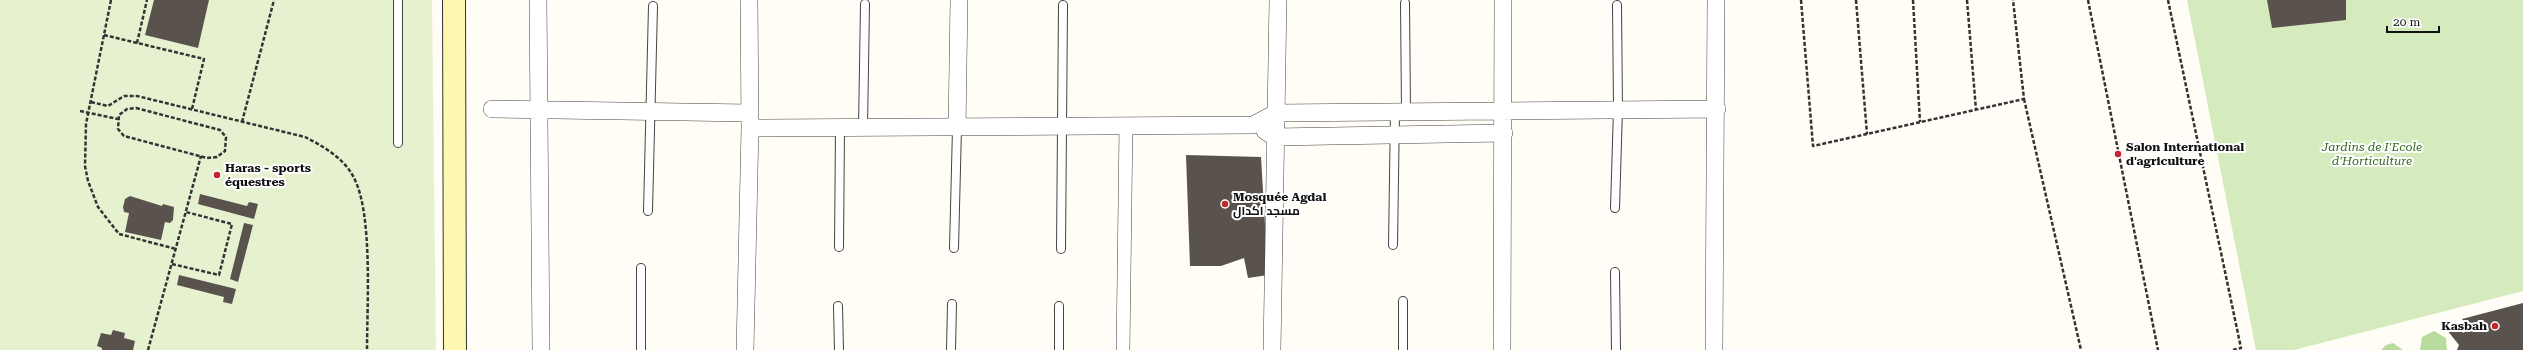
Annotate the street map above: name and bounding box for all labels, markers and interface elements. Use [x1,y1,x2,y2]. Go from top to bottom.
scale bar [2387,8,2439,34]
text: 20 m [2393,15,2420,29]
place label: Salon International d'agriculture [2126,140,2244,168]
park label: Jardins de I'Ecole d'Horticulture [2321,140,2422,168]
marker: Salon International d'agriculture [2113,149,2123,159]
place label: Haras - sports équestres [225,161,311,189]
marker: Haras - sports équestres [212,170,222,180]
place label: Mosquée Agdal مسجد اكدال [1233,190,1326,219]
marker: Mosquée Agdal مسجد اكدال [1220,199,1230,209]
place label: Kasbah [2441,319,2487,333]
marker: Kasbah [2490,321,2500,331]

